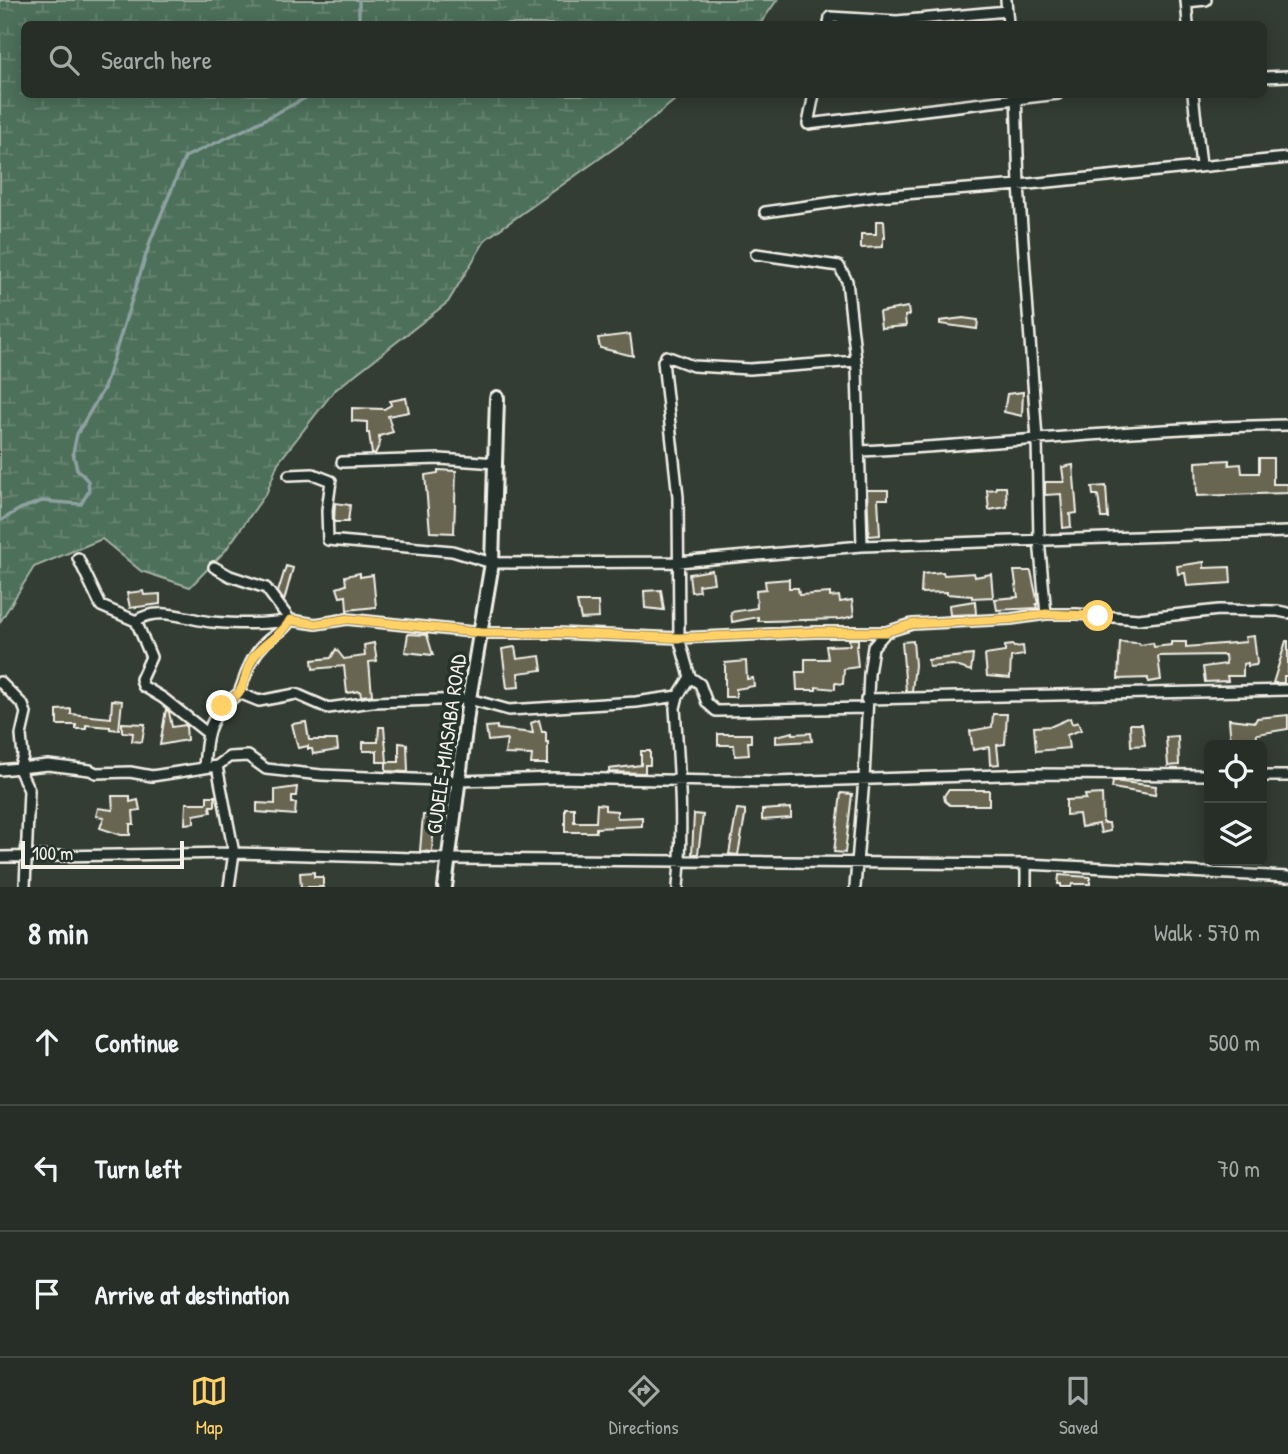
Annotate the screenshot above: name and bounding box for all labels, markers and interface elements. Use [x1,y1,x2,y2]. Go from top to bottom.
search box [21,21,1267,98]
icon: search [45,41,83,79]
text: Search here [101,42,212,77]
route start [1082,600,1113,631]
street label: GUDELE-MIASABA ROAD [419,652,473,836]
route end [206,690,237,721]
map controls [1204,740,1267,866]
button: locate [1204,740,1267,803]
button: layers [1204,803,1267,866]
scale bar [21,838,184,870]
text: 100 m [32,840,73,866]
text: 8 min [28,913,89,953]
text: Walk · 570 m [1154,917,1260,948]
icon: ahead [28,1023,66,1061]
text: Continue [95,1025,179,1060]
text: 500 m [1209,1027,1260,1058]
icon: left [28,1149,66,1187]
text: Turn left [95,1151,181,1186]
text: 70 m [1217,1153,1260,1184]
icon: arrive [28,1275,66,1313]
text: Arrive at destination [95,1277,290,1312]
tab: Map [190,1372,228,1440]
tab: Directions [609,1372,679,1440]
tab: Saved [1059,1372,1098,1440]

